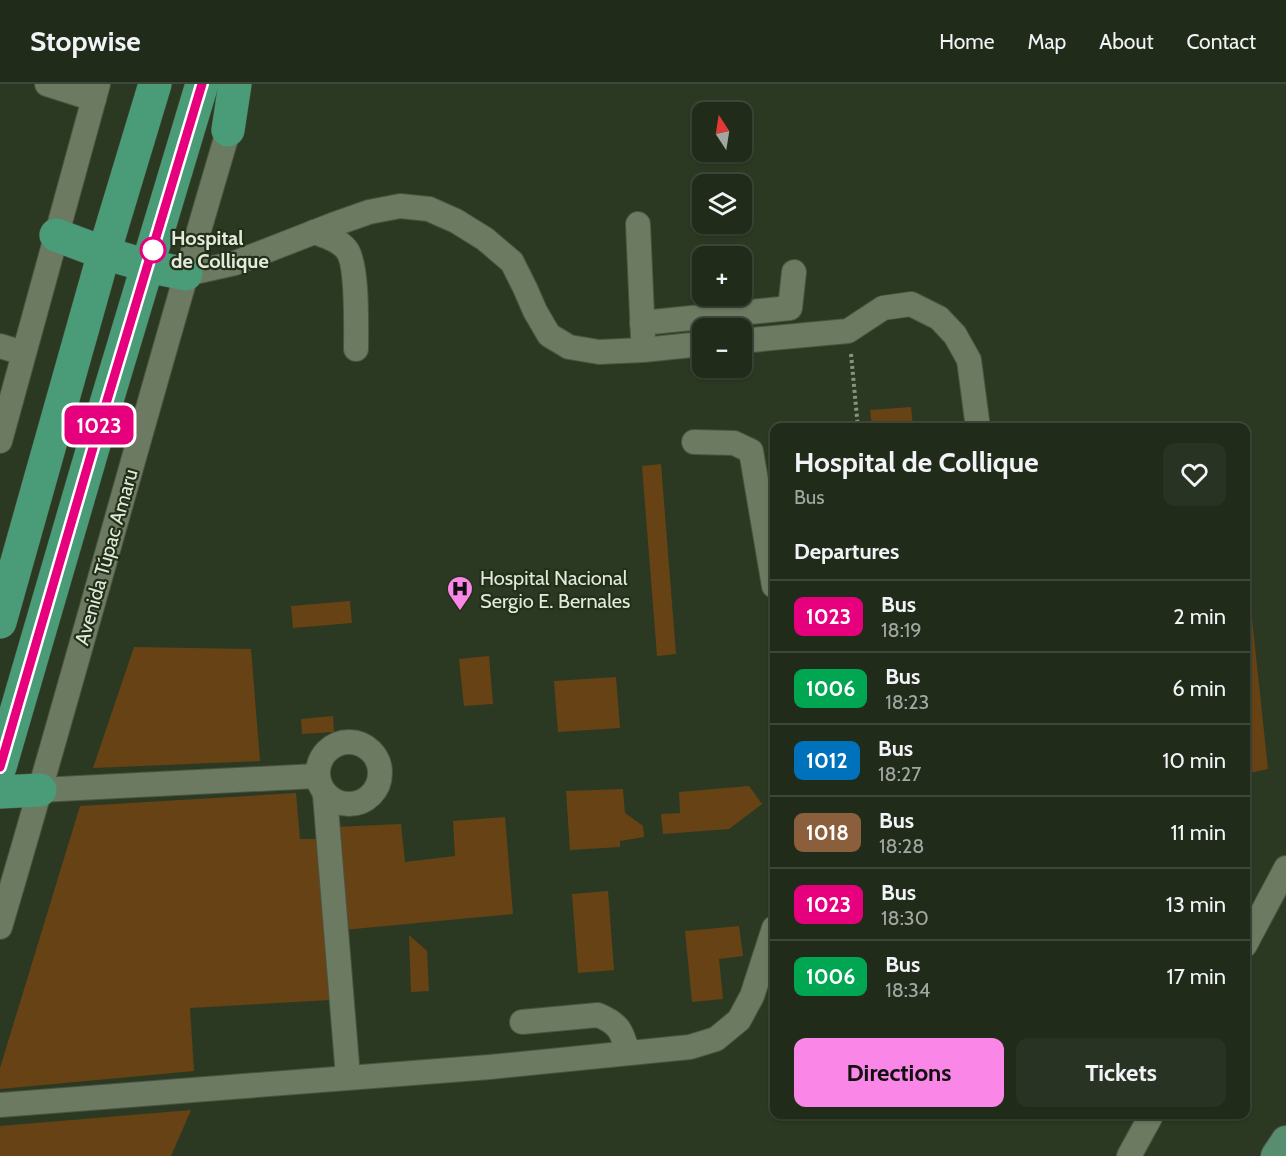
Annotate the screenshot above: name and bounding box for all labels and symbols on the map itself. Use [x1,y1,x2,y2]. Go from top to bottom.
north arrow [692,102,752,162]
place label: Hospital de Collique [171,226,269,273]
marker: Hospital de Collique [140,237,166,263]
line badge: 1023 [57,406,141,444]
street label: Avenida Túpac Amaru [69,466,143,648]
place label: Hospital Nacional Sergio E. Bernales [480,566,630,613]
hospital icon: Hospital Nacional Sergio E. Bernales [445,574,475,612]

